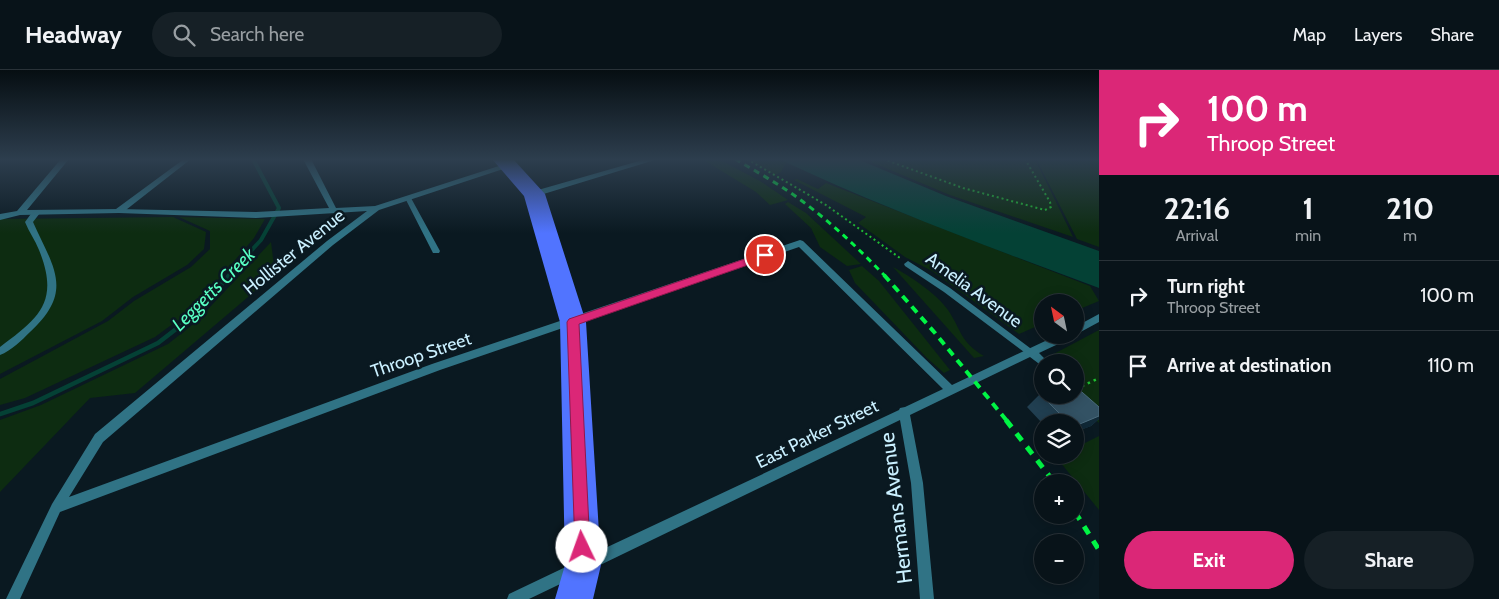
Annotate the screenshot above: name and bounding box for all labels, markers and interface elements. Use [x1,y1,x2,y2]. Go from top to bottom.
search box [152,12,502,57]
text: Headway [25,20,122,49]
icon: search [170,21,198,49]
text: Search here [210,23,304,46]
text: Map [1293,24,1326,46]
text: Layers [1354,24,1403,46]
text: Share [1431,24,1474,46]
text: 100 m [1207,87,1308,130]
icon: right [1124,90,1189,155]
text: Throop Street [1207,130,1335,157]
text: 22:16 [1164,190,1230,227]
text: 1 [1303,190,1314,227]
text: 210 [1386,190,1434,227]
street label: Hollister Avenue [239,204,349,300]
text: Arrival [1176,226,1218,245]
text: min [1295,226,1321,245]
text: m [1403,226,1417,245]
pin [744,234,786,276]
icon: arrive [751,241,779,269]
water label: Leggetts Creek [167,242,260,336]
street label: Amelia Avenue [921,248,1027,332]
text: Turn right [1167,275,1245,298]
icon: right [1124,282,1152,310]
text: 100 m [1420,284,1474,307]
north arrow [1034,294,1084,344]
map controls [1034,294,1084,584]
text: Throop Street [1167,298,1260,317]
street label: Throop Street [368,328,474,382]
icon: arrive [1124,352,1152,380]
button: search [1034,354,1084,404]
text: Arrive at destination [1167,354,1331,377]
text: 110 m [1427,354,1474,377]
street label: East Parker Street [752,395,882,473]
button: layers [1034,414,1084,464]
street label: Hermans Avenue [874,431,917,585]
button: + [1034,474,1084,524]
position arrow [555,520,607,572]
button: Exit [1124,531,1294,589]
button: Share [1304,531,1474,589]
button: − [1034,534,1084,584]

